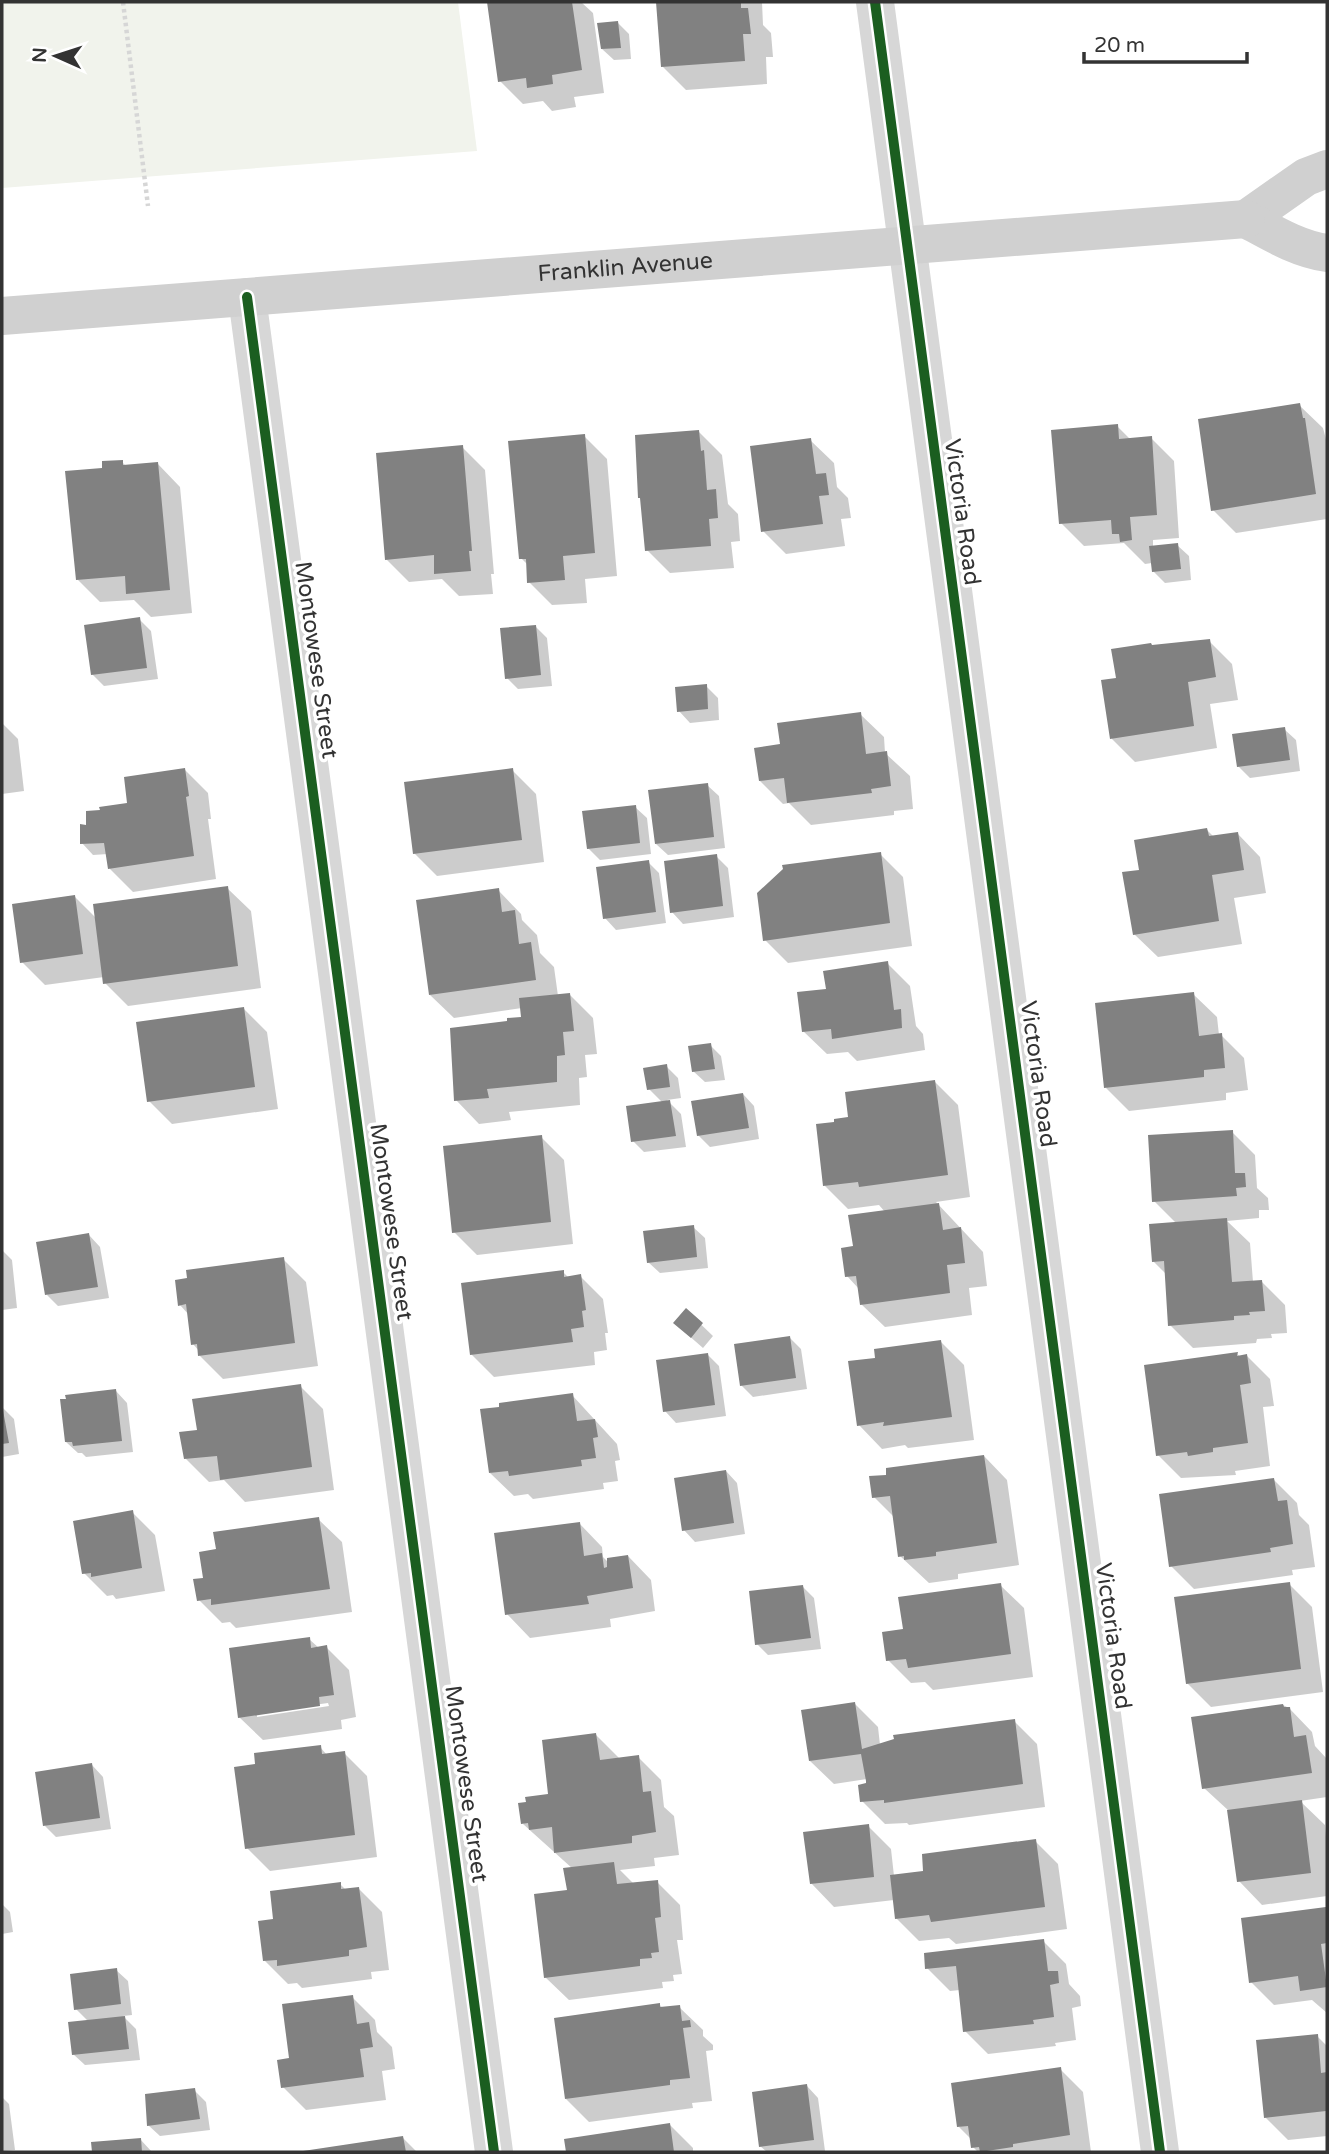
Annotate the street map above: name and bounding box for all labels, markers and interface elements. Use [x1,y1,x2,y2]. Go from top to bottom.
north arrow [21,21,91,91]
scale bar [1084,21,1247,65]
text: 20 m [1094,33,1145,58]
text: N [29,47,51,63]
street label: Franklin Avenue [537,247,714,288]
street label: Victoria Road [938,437,986,587]
street label: Montowese Street [288,560,344,761]
street label: Victoria Road [1014,999,1062,1149]
street label: Montowese Street [363,1122,419,1323]
street label: Victoria Road [1089,1561,1137,1711]
street label: Montowese Street [438,1684,494,1885]

